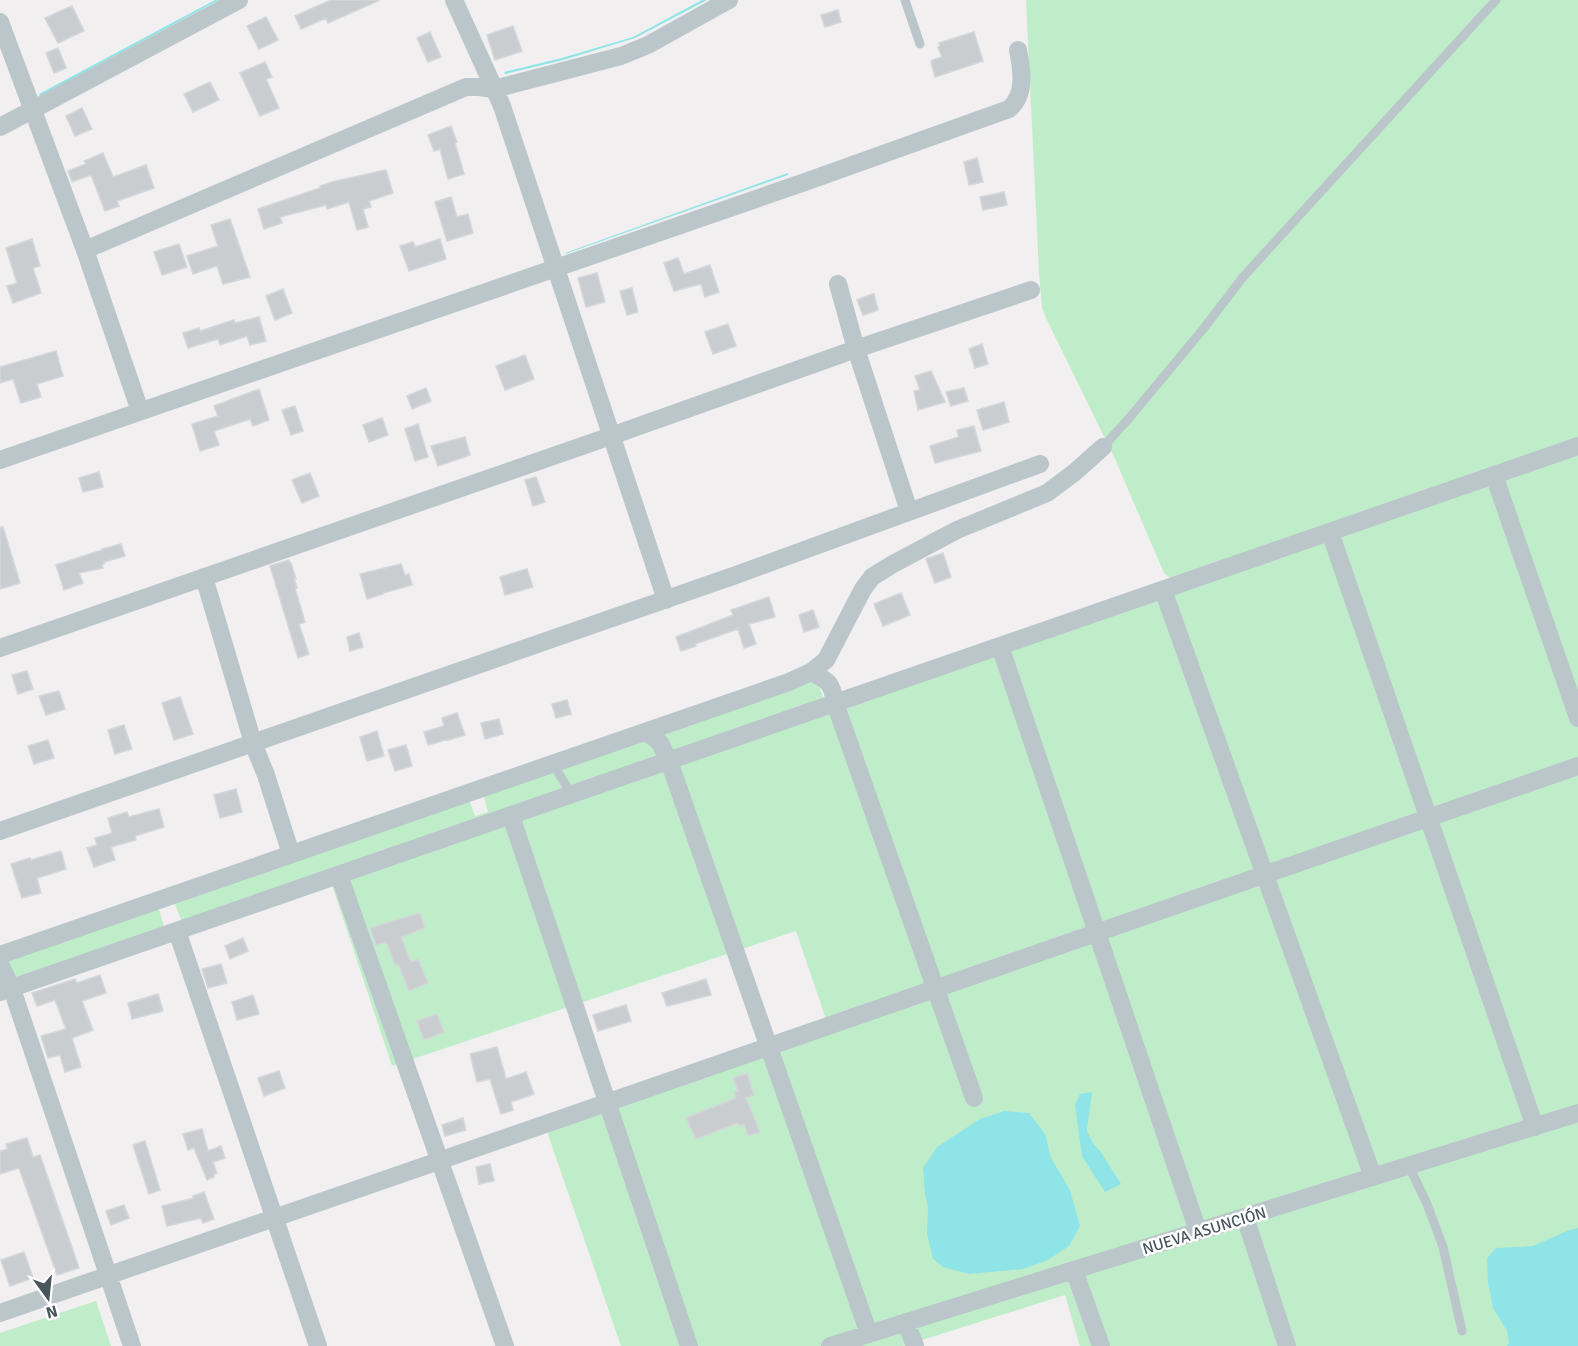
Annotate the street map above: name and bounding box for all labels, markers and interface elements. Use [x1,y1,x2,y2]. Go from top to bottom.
street label: NUEVA ASUNCIÓN [1140,1203,1269,1259]
north arrow [18,1268,78,1328]
text: N [44,1300,60,1323]

